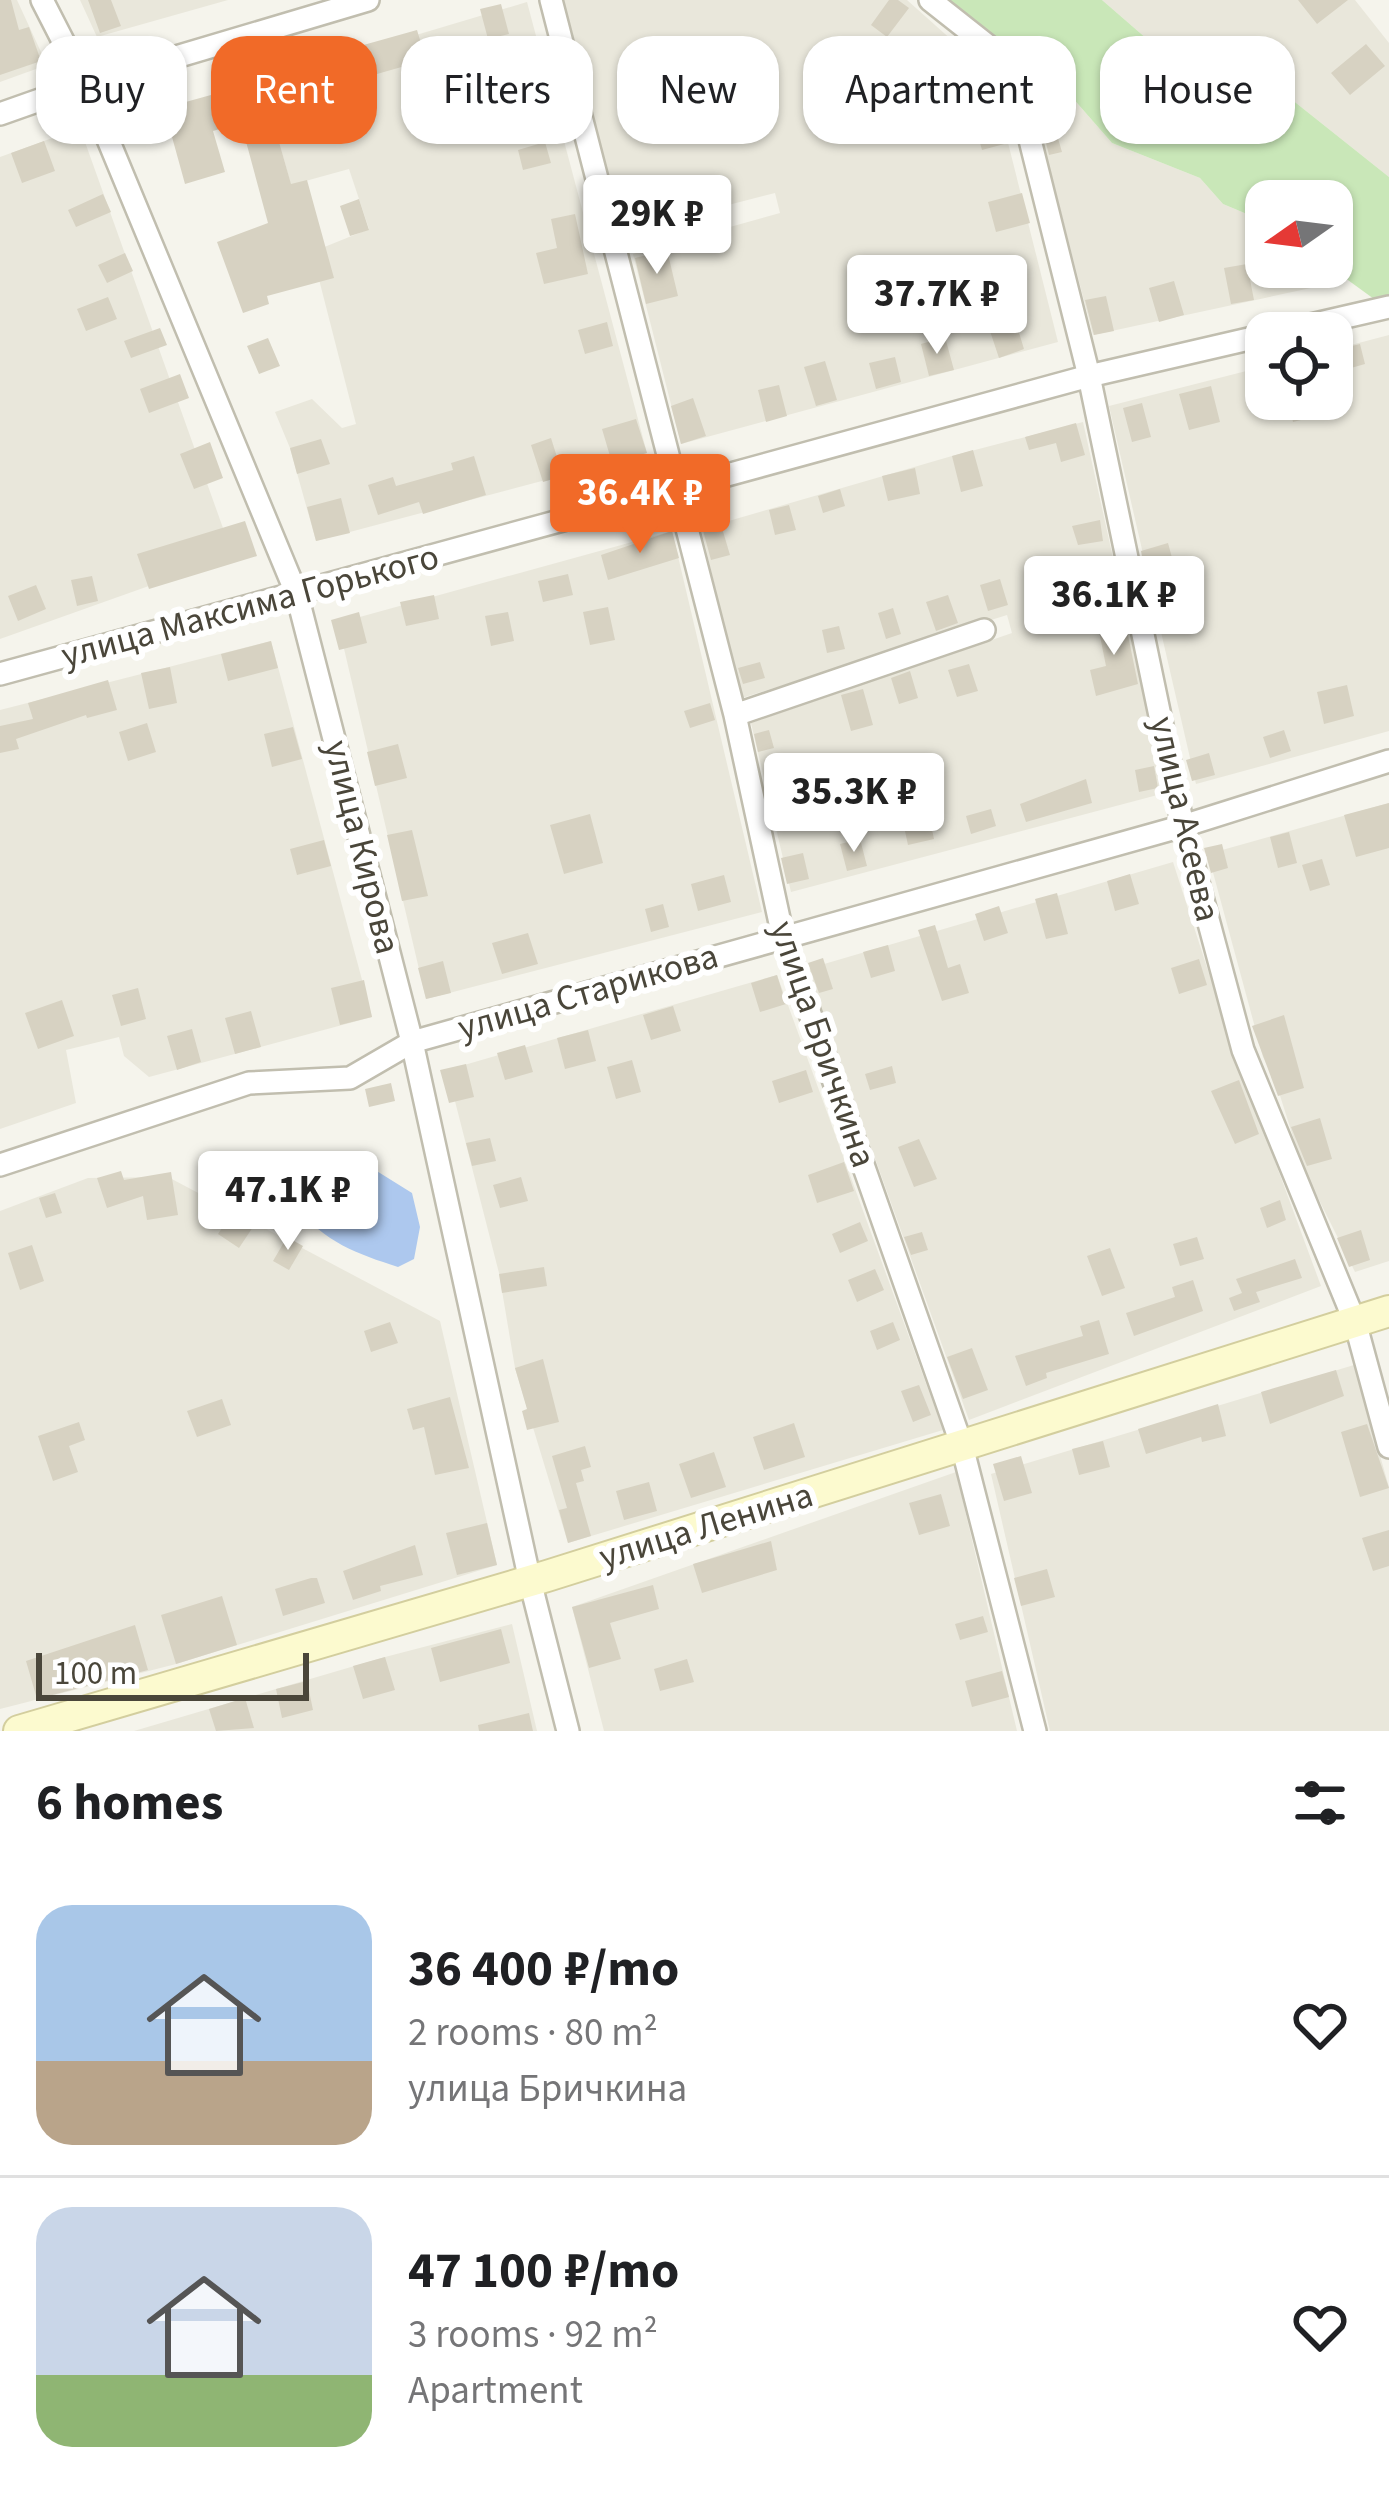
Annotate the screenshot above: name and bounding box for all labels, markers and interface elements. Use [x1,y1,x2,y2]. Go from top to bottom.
chip: Buy [36,36,187,144]
chip: Rent [211,36,377,144]
chip: Filters [401,36,593,144]
chip: New [617,36,779,144]
chip: Apartment [803,36,1076,144]
chip: House [1100,36,1295,144]
pin: 29K ₽ [573,175,741,277]
north arrow [1245,180,1353,288]
map controls [1245,180,1353,420]
text: 29K ₽ [610,186,704,242]
pin: 37.7K ₽ [826,255,1048,357]
text: 37.7K ₽ [874,266,1000,322]
button: locate [1245,312,1353,420]
pin: 36.4K ₽ [529,454,751,556]
text: 36.4K ₽ [577,465,703,521]
street label: улица Максима Горького [56,531,444,681]
pin: 36.1K ₽ [1003,556,1225,658]
text: 36.1K ₽ [1051,567,1177,623]
street label: улица Асеева [1137,711,1233,927]
street label: улица Кирова [311,735,413,959]
pin: 35.3K ₽ [743,753,965,855]
text: 35.3K ₽ [791,764,917,820]
street label: улица Бричкина [757,914,889,1174]
street label: улица Старикова [452,930,724,1054]
pin: 47.1K ₽ [177,1151,399,1253]
text: 47.1K ₽ [225,1162,351,1218]
street label: улица Ленина [593,1469,819,1583]
scale bar [36,1647,309,1700]
text: 100 m [54,1650,137,1697]
text: 6 homes [36,1767,223,1839]
icon: filters [1287,1770,1353,1836]
text: 36 400 ₽/mo [408,1933,679,2005]
icon: home [132,1953,276,2097]
icon: heart [1287,1992,1353,2058]
text: 2 rooms · 80 m² [408,2005,658,2061]
text: улица Бричкина [408,2061,687,2117]
text: 47 100 ₽/mo [408,2235,679,2307]
icon: home [132,2255,276,2399]
icon: heart [1287,2294,1353,2360]
text: 3 rooms · 92 m² [408,2307,658,2363]
text: Apartment [408,2363,583,2419]

